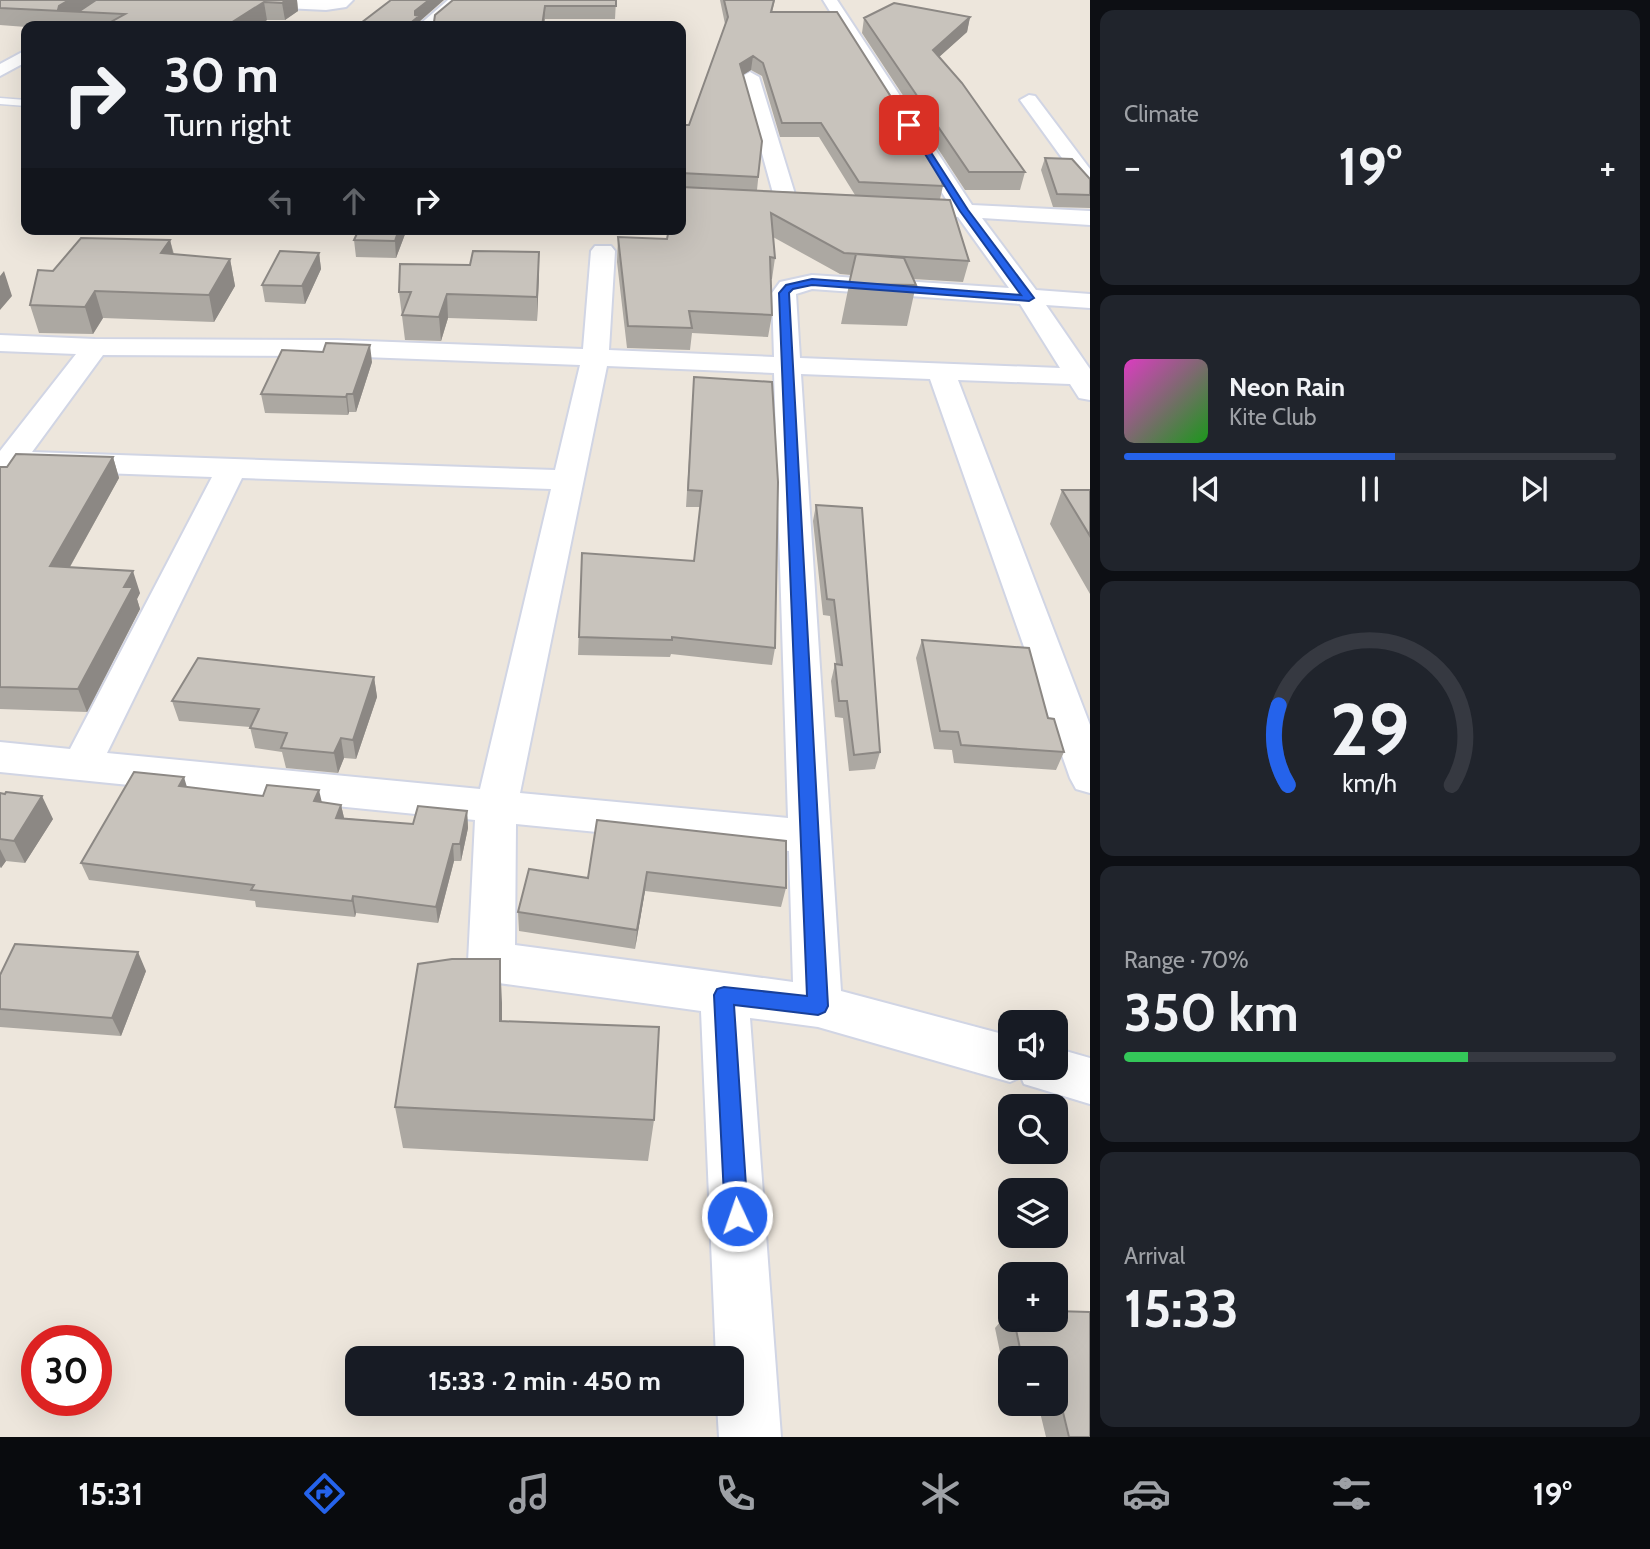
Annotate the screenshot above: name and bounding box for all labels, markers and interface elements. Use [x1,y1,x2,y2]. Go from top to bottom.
text: 30 m [164,45,279,104]
icon: right [49,49,140,140]
pin [879,95,939,155]
text: Climate [1124,100,1199,128]
text: Turn right [164,105,291,144]
icon: arrive [890,106,928,144]
text: 19° [1338,135,1402,198]
text: − [1124,143,1141,190]
text: + [1599,143,1616,190]
icon: left [262,182,300,220]
icon: ahead [335,182,373,220]
icon: right [408,182,446,220]
text: Neon Rain [1229,371,1345,403]
text: Kite Club [1229,403,1316,431]
icon: previous [1187,470,1225,508]
icon: pause [1351,470,1389,508]
icon: next [1515,470,1553,508]
text: 29 [1330,685,1410,773]
text: km/h [1343,767,1397,797]
text: Range · 70% [1124,946,1249,974]
text: 350 km [1124,981,1299,1044]
map controls [998,1010,1068,1416]
button: sound [998,1010,1068,1080]
button: search [998,1094,1068,1164]
button: layers [998,1178,1068,1248]
position arrow [700,1179,774,1253]
text: Arrival [1124,1242,1185,1270]
button: + [998,1262,1068,1332]
text: 15:33 [1124,1277,1239,1340]
speed limit sign: 30 [21,1325,112,1416]
button: − [998,1346,1068,1416]
text: 15:33 · 2 min · 450 m [428,1365,661,1397]
icon: directions [300,1469,349,1518]
icon: music [505,1469,554,1518]
icon: phone [711,1469,760,1518]
icon: climate [916,1469,965,1518]
icon: car [1122,1469,1171,1518]
icon: filters [1327,1469,1376,1518]
text: 15:31 [78,1474,143,1513]
text: 19° [1533,1474,1572,1513]

